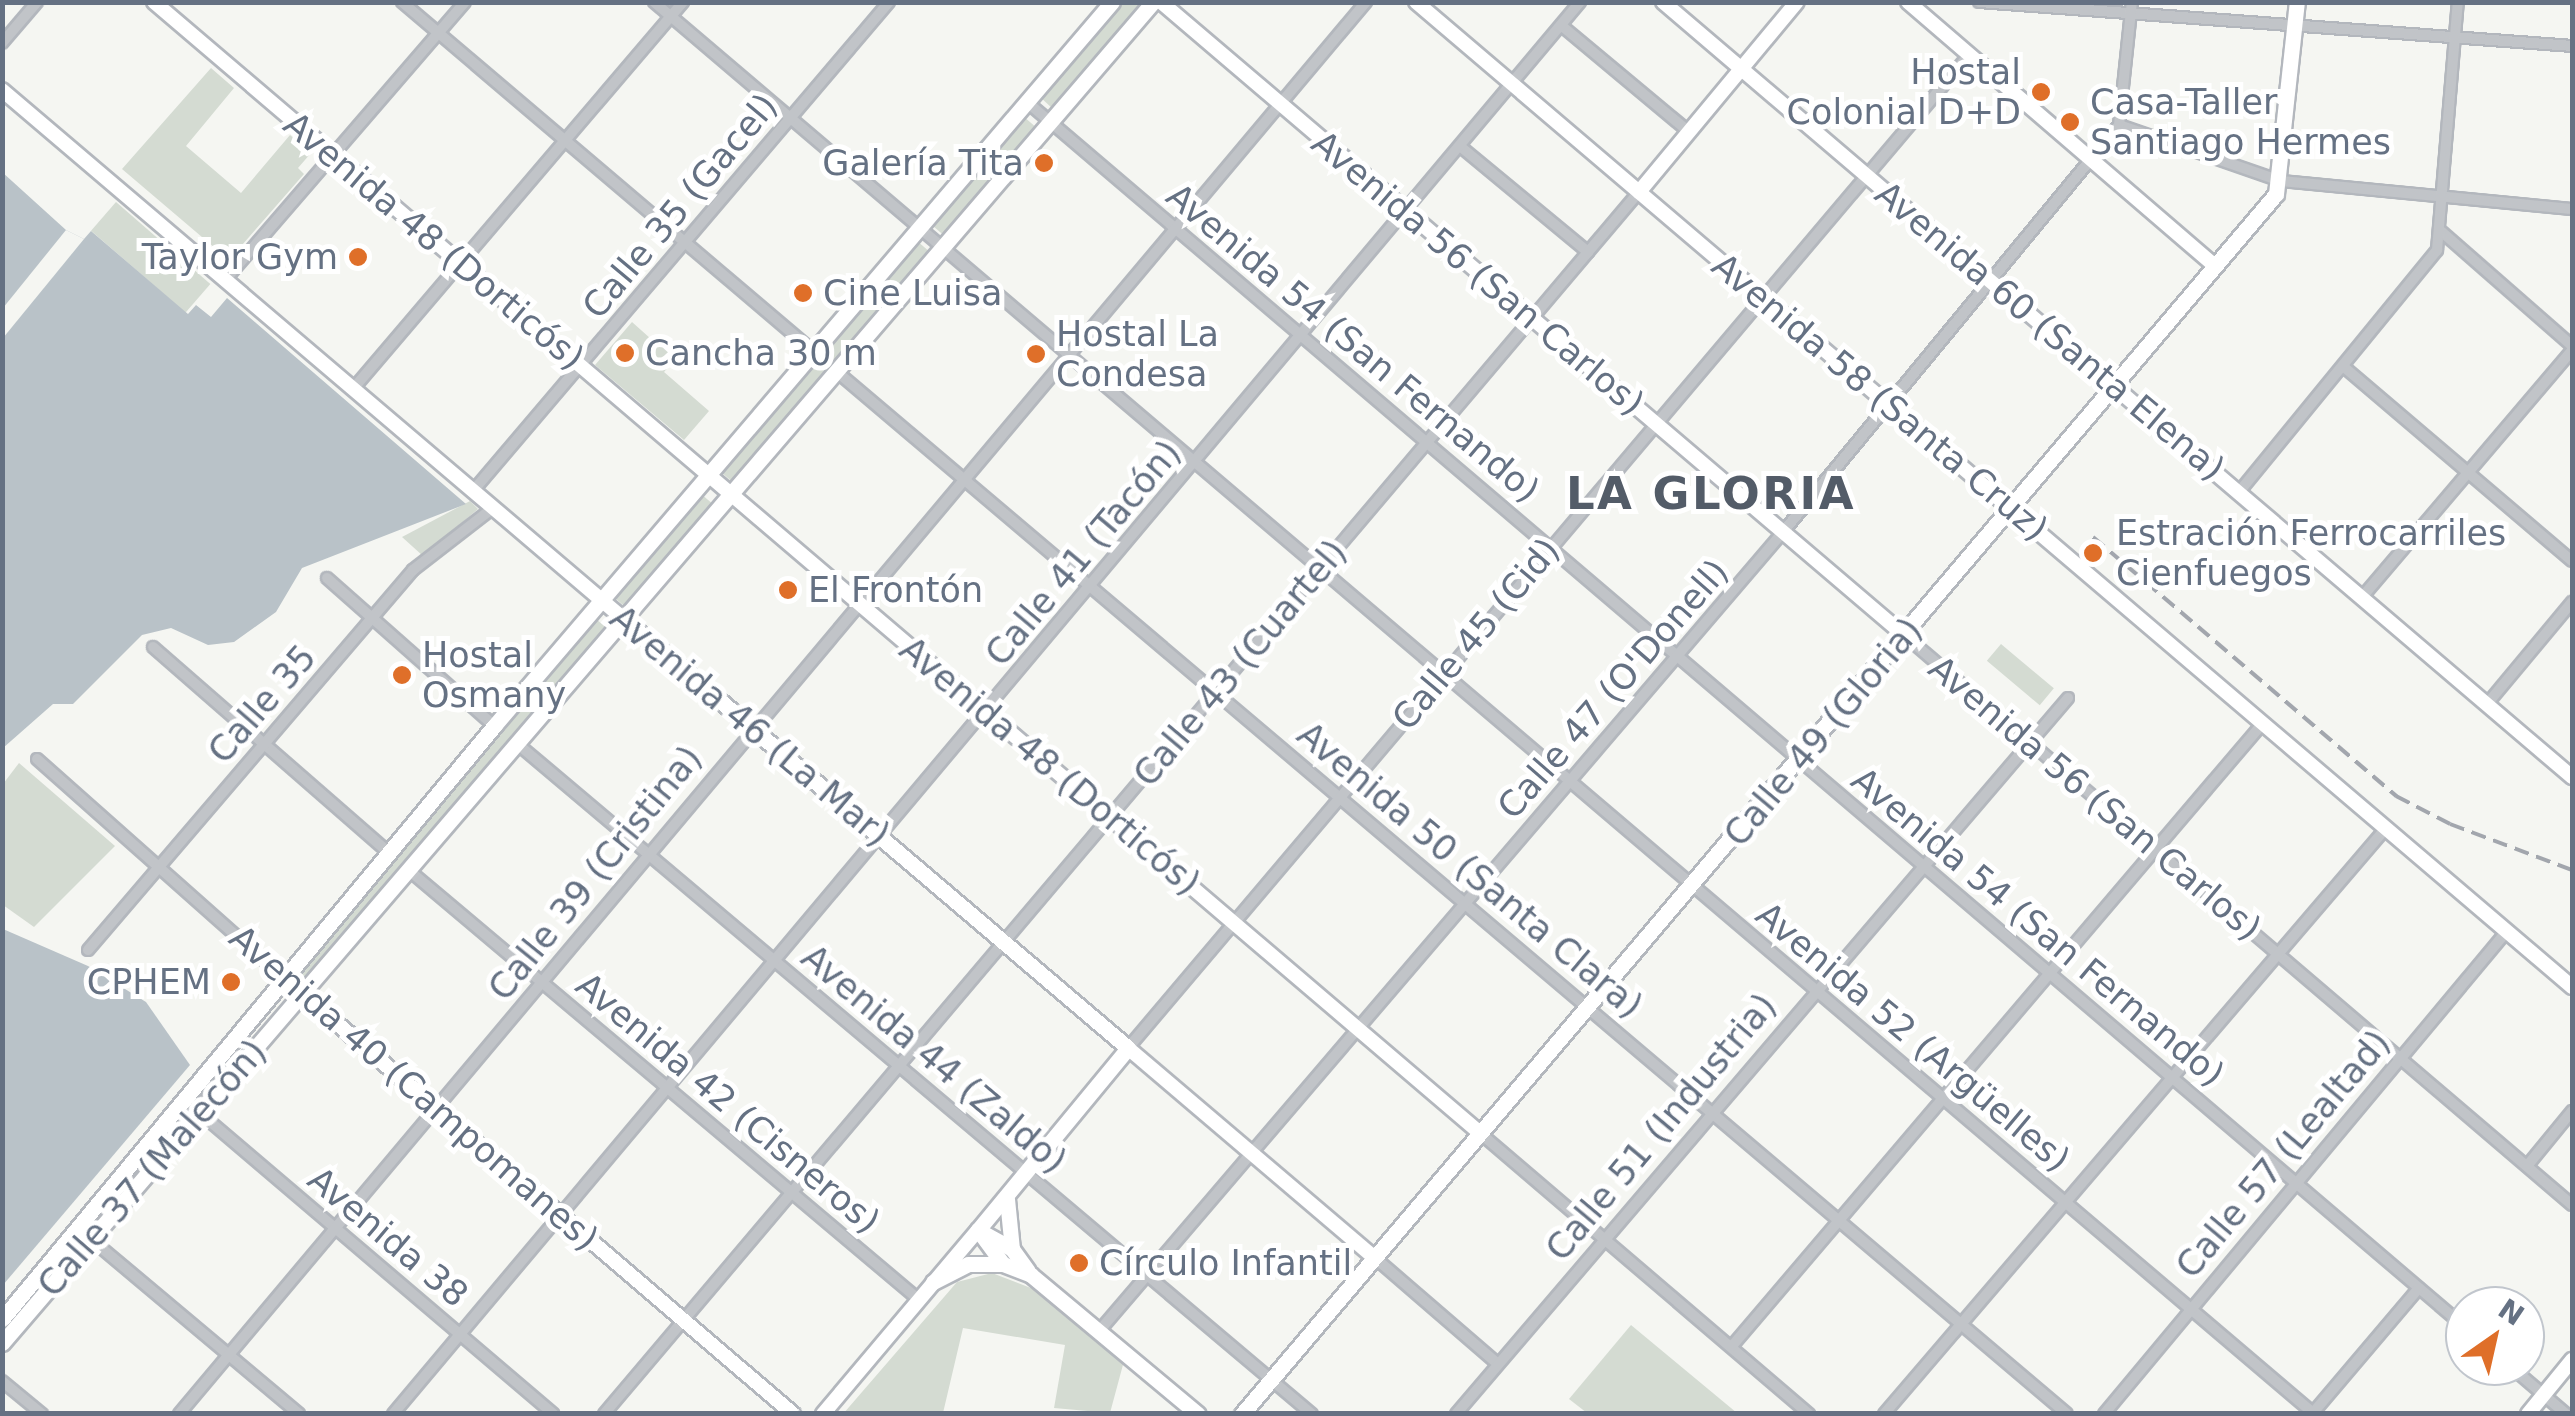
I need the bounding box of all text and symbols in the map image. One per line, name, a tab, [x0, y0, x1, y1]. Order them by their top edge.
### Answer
place label: Hostal Colonial D+D	[1787, 51, 2021, 133]
marker: Hostal Colonial D+D	[2030, 81, 2052, 103]
place label: Casa-Taller Santiago Hermes	[2090, 81, 2391, 163]
street label: Calle 35 (Gacel)	[574, 85, 786, 327]
street label: Avenida 48 (Dorticós)	[275, 103, 593, 379]
marker: Casa-Taller Santiago Hermes	[2059, 111, 2081, 133]
street label: Avenida 56 (San Carlos)	[1303, 122, 1653, 424]
place label: Galería Tita	[822, 142, 1024, 184]
marker: Galería Tita	[1033, 152, 1055, 174]
street label: Avenida 60 (Santa Elena)	[1867, 173, 2233, 489]
street label: Avenida 54 (San Fernando)	[1158, 175, 1548, 511]
place label: Taylor Gym	[142, 236, 338, 278]
street label: Avenida 58 (Santa Cruz)	[1704, 244, 2056, 550]
marker: Taylor Gym	[347, 246, 369, 268]
place label: Cine Luisa	[823, 272, 1002, 314]
marker: Cine Luisa	[792, 282, 814, 304]
place label: Hostal La Condesa	[1056, 313, 1219, 395]
place label: Cancha 30 m	[645, 332, 877, 374]
marker: Cancha 30 m	[614, 342, 636, 364]
marker: Hostal La Condesa	[1025, 343, 1047, 365]
street label: Calle 41 (Tacón)	[977, 432, 1189, 674]
district label: LA GLORIA	[1566, 467, 1856, 521]
place label: Estración Ferrocarriles Cienfuegos	[2116, 512, 2506, 594]
street label: Calle 45 (Cid)	[1384, 530, 1568, 738]
street label: Calle 43 (Cuartel)	[1125, 531, 1355, 795]
marker: Estración Ferrocarriles Cienfuegos	[2080, 540, 2106, 566]
street label: Calle 47 (O'Donell)	[1489, 551, 1737, 827]
place label: El Frontón	[808, 569, 983, 611]
marker: El Frontón	[777, 579, 799, 601]
street label: Avenida 46 (La Mar)	[602, 597, 898, 855]
street label: Calle 49 (Gloria)	[1715, 609, 1931, 855]
street label: Avenida 48 (Dorticós)	[891, 628, 1209, 904]
place label: Hostal Osmany	[422, 634, 566, 716]
street label: Calle 35	[199, 636, 325, 772]
street label: Avenida 56 (San Carlos)	[1920, 647, 2270, 949]
marker: Hostal Osmany	[391, 664, 413, 686]
street label: Avenida 50 (Santa Clara)	[1289, 713, 1651, 1027]
street label: Calle 39 (Cristina)	[480, 737, 710, 1009]
street label: Avenida 54 (San Fernando)	[1843, 759, 2233, 1095]
street label: Avenida 52 (Argüelles)	[1748, 893, 2078, 1181]
street label: Avenida 40 (Campomanes)	[221, 916, 607, 1260]
street label: Avenida 44 (Zaldo)	[793, 936, 1075, 1182]
place label: CPHEM	[87, 961, 211, 1003]
street label: Avenida 42 (Cisneros)	[568, 964, 888, 1242]
marker: CPHEM	[220, 971, 242, 993]
street label: Calle 51 (Industria)	[1537, 985, 1785, 1269]
street label: Calle 57 (Lealtad)	[2167, 1022, 2399, 1286]
street label: Calle 37 (Malecón)	[29, 1031, 275, 1305]
street label: Avenida 38	[300, 1158, 476, 1316]
place label: Círculo Infantil	[1099, 1242, 1352, 1284]
marker: Círculo Infantil	[1068, 1252, 1090, 1274]
north arrow	[2445, 1286, 2545, 1386]
text: N	[2492, 1292, 2530, 1333]

